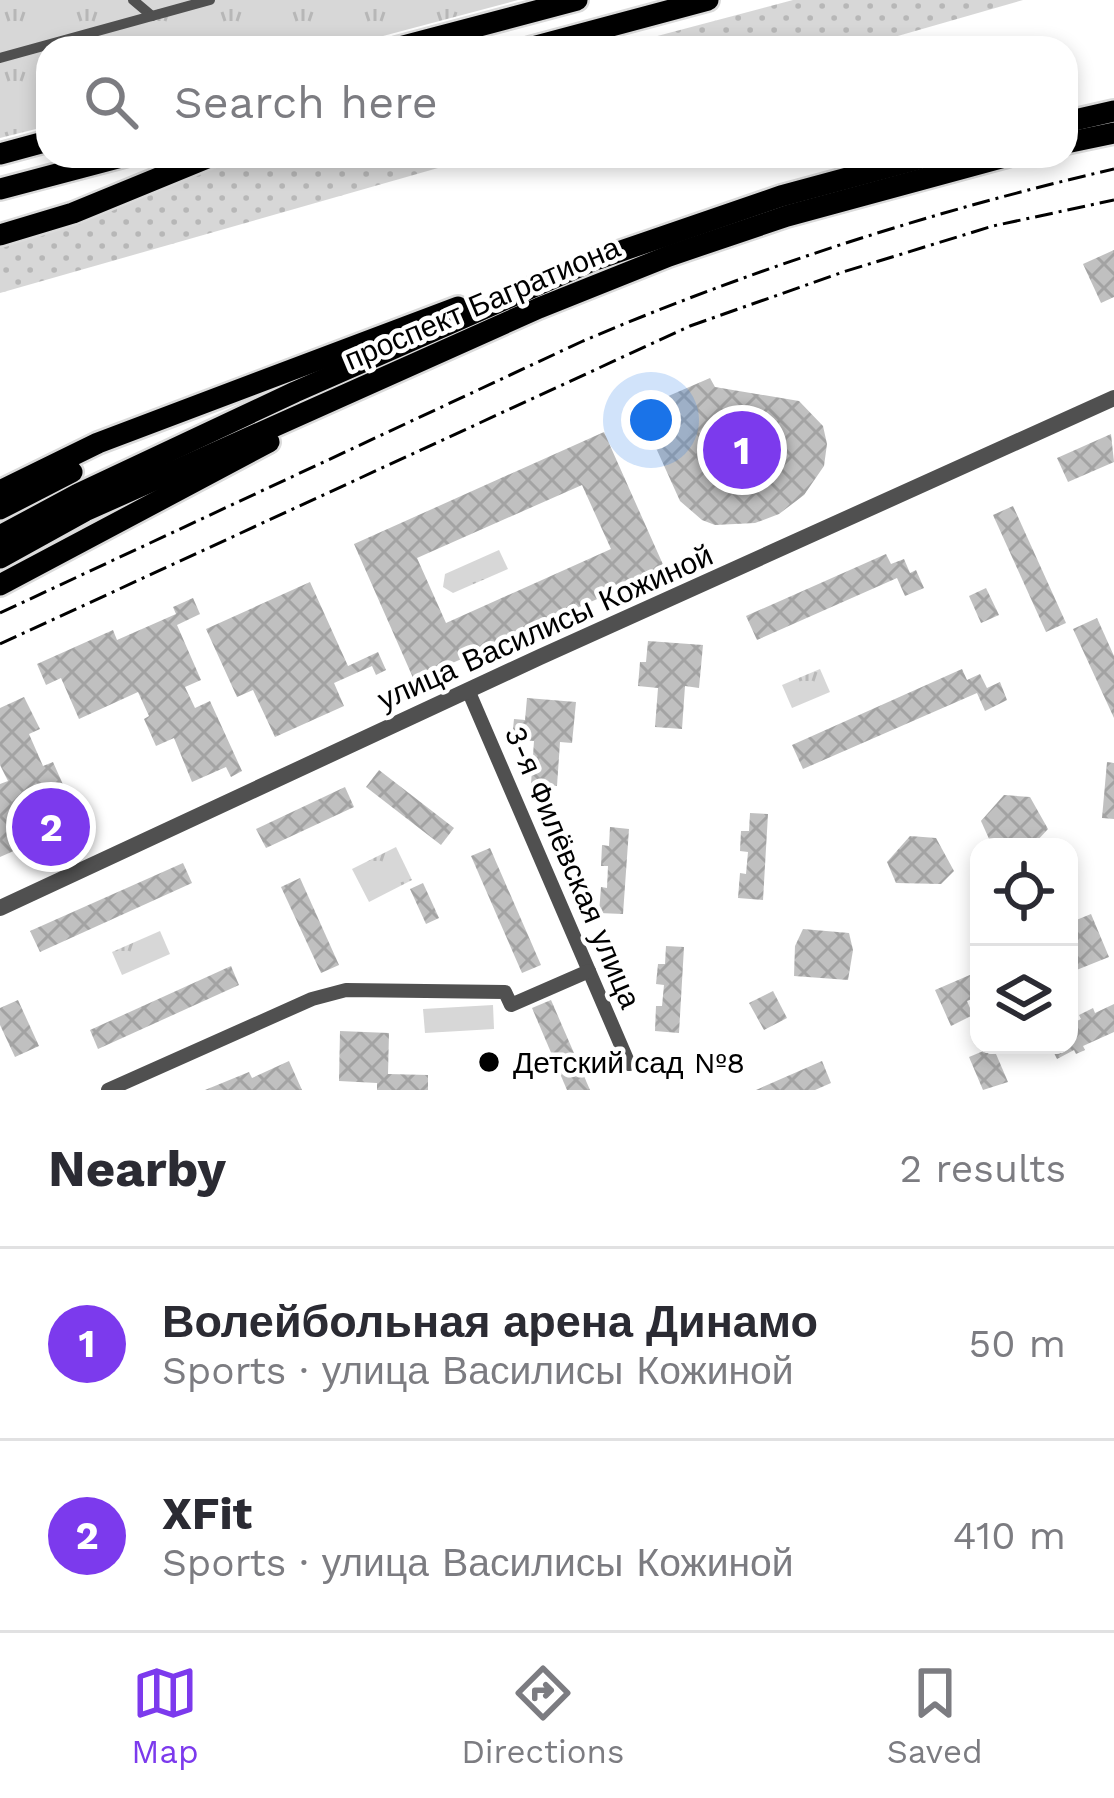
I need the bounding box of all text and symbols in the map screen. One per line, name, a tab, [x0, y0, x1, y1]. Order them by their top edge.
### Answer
search box	[36, 36, 1078, 168]
icon: search	[78, 69, 144, 135]
text: Search here	[174, 76, 438, 129]
street label: проспект Багратиона	[339, 229, 625, 377]
your location	[621, 390, 681, 450]
pin: 1	[703, 405, 781, 495]
street label: улица Василисы Кожиной	[372, 537, 718, 717]
street label: 3-я Филёвская улица	[498, 721, 648, 1014]
pin: 2	[12, 782, 90, 872]
map controls	[970, 838, 1078, 1054]
button: locate	[970, 838, 1078, 946]
button: layers	[970, 946, 1078, 1054]
place label: Детский сад №8	[513, 1045, 745, 1080]
marker: Детский сад №8	[476, 1049, 502, 1075]
text: Nearby	[48, 1139, 226, 1198]
text: 2 results	[900, 1146, 1066, 1191]
text: Волейбольная арена Динамо	[162, 1295, 818, 1348]
text: 1	[79, 1321, 95, 1366]
text: 50 m	[969, 1321, 1066, 1366]
text: Sports · улица Василисы Кожиной	[162, 1348, 793, 1393]
text: XFit	[162, 1487, 252, 1540]
text: 2	[75, 1513, 99, 1558]
text: 410 m	[953, 1513, 1066, 1558]
text: Sports · улица Василисы Кожиной	[162, 1540, 793, 1585]
tab: Map	[131, 1660, 199, 1771]
tab: Directions	[461, 1660, 624, 1771]
tab: Saved	[887, 1660, 983, 1771]

